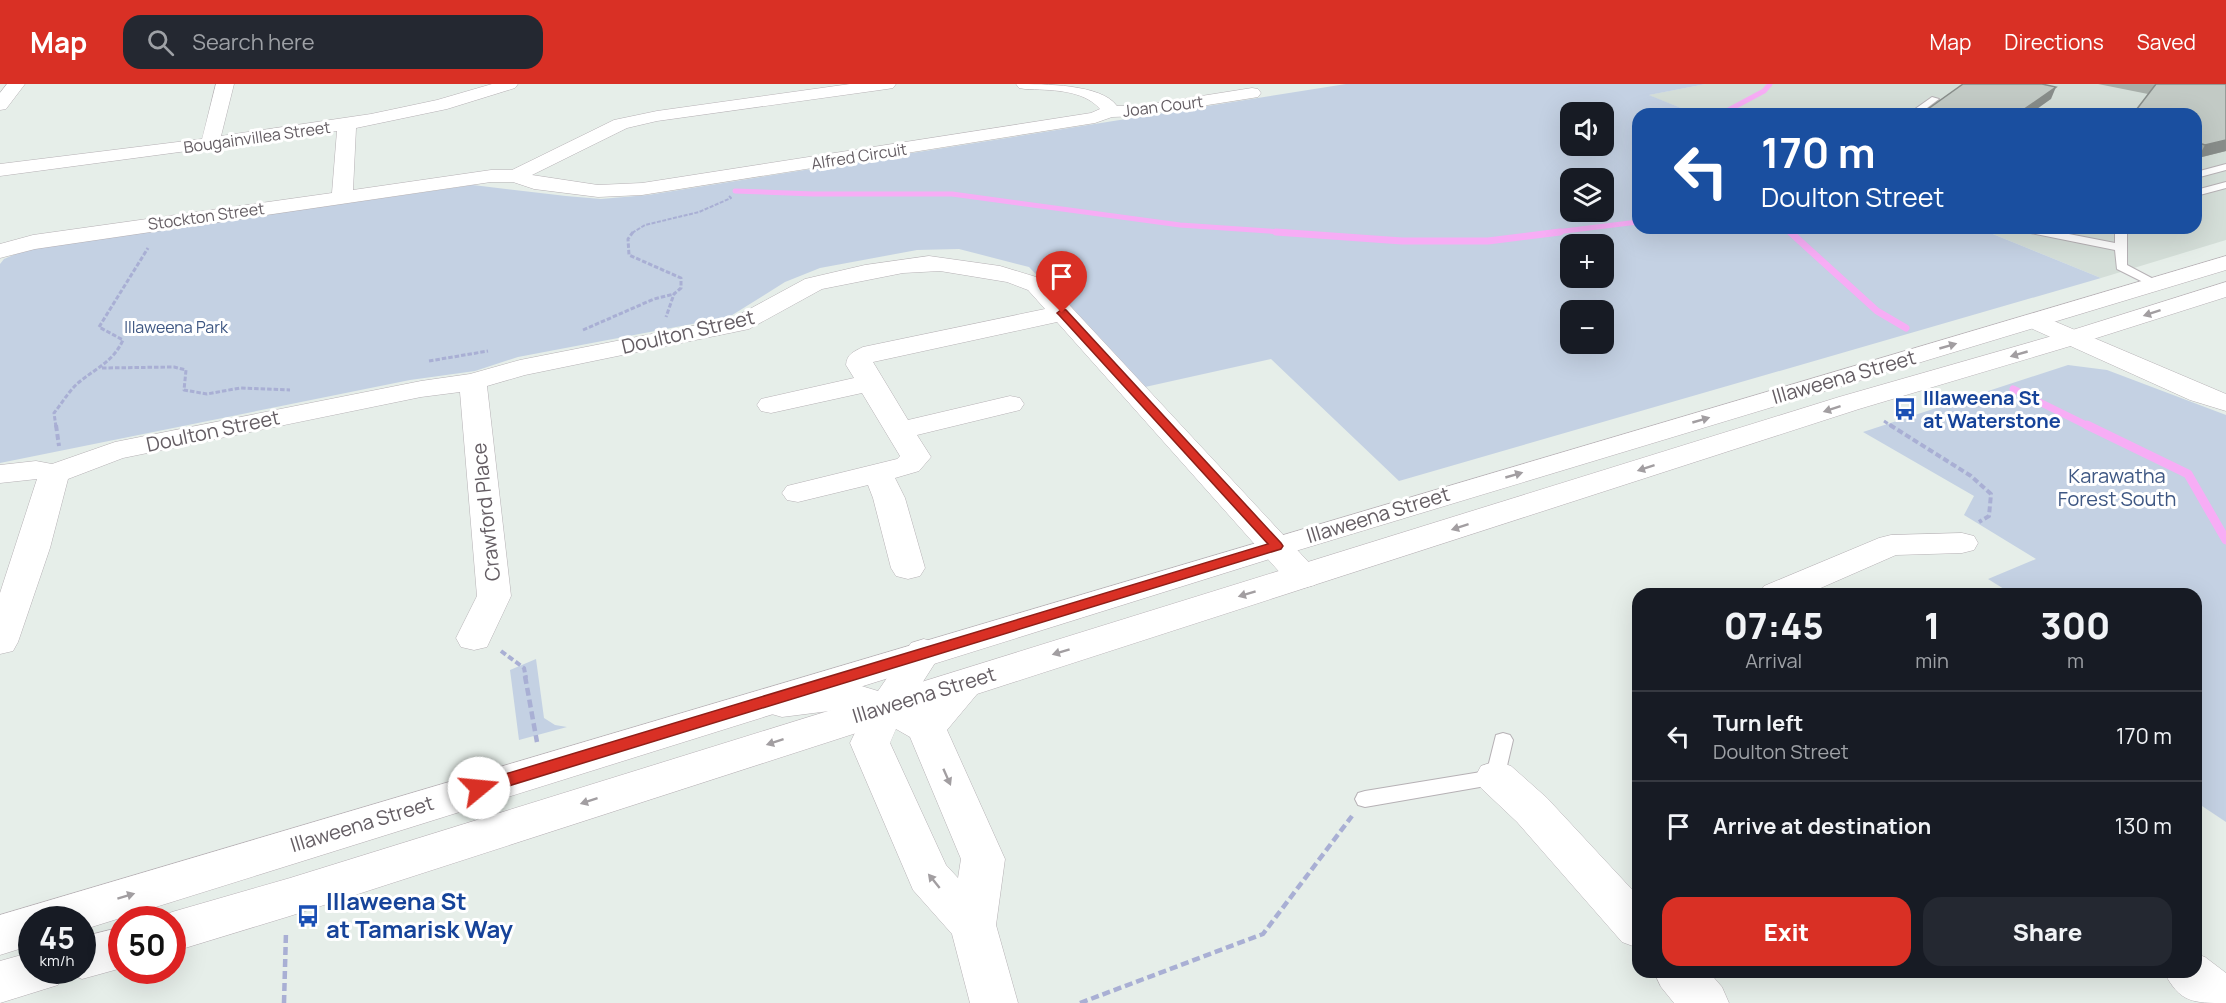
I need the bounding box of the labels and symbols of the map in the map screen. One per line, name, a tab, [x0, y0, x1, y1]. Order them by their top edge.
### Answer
street label: Joan Court	[1121, 90, 1205, 122]
street label: Bougainvillea Street	[182, 116, 332, 158]
street label: Alfred Circuit	[810, 138, 908, 174]
street label: Stockton Street	[146, 197, 266, 235]
pin	[1036, 251, 1087, 313]
street label: Doulton Street	[619, 303, 757, 360]
one-way arrow	[2143, 309, 2161, 318]
park label: Illaweena Park	[124, 316, 229, 338]
one-way arrow	[1939, 341, 1957, 350]
street label: Illaweena Street	[1769, 343, 1919, 410]
one-way arrow	[2010, 350, 2028, 359]
place label: Illaweena St at Waterstone	[1923, 384, 2061, 434]
bus stop icon: Illaweena St at Waterstone	[1892, 396, 1918, 422]
street label: Doulton Street	[144, 403, 282, 458]
one-way arrow	[1823, 405, 1841, 414]
one-way arrow	[1692, 415, 1710, 424]
street label: Crawford Place	[465, 442, 506, 583]
park label: Karawatha Forest South	[2058, 462, 2176, 512]
one-way arrow	[1637, 464, 1655, 473]
one-way arrow	[1505, 470, 1523, 479]
street label: Illaweena Street	[1303, 480, 1453, 549]
one-way arrow	[1451, 523, 1469, 532]
one-way arrow	[1238, 590, 1256, 599]
one-way arrow	[1052, 648, 1070, 657]
street label: Illaweena Street	[849, 660, 999, 729]
one-way arrow	[766, 738, 784, 747]
position arrow	[447, 756, 511, 820]
one-way arrow	[942, 768, 952, 786]
street label: Illaweena Street	[287, 789, 437, 858]
one-way arrow	[580, 797, 598, 807]
one-way arrow	[927, 873, 940, 889]
place label: Illaweena St at Tamarisk Way	[326, 884, 514, 945]
one-way arrow	[117, 891, 135, 900]
bus stop icon: Illaweena St at Tamarisk Way	[295, 903, 321, 929]
speed limit sign: 50	[108, 906, 186, 984]

